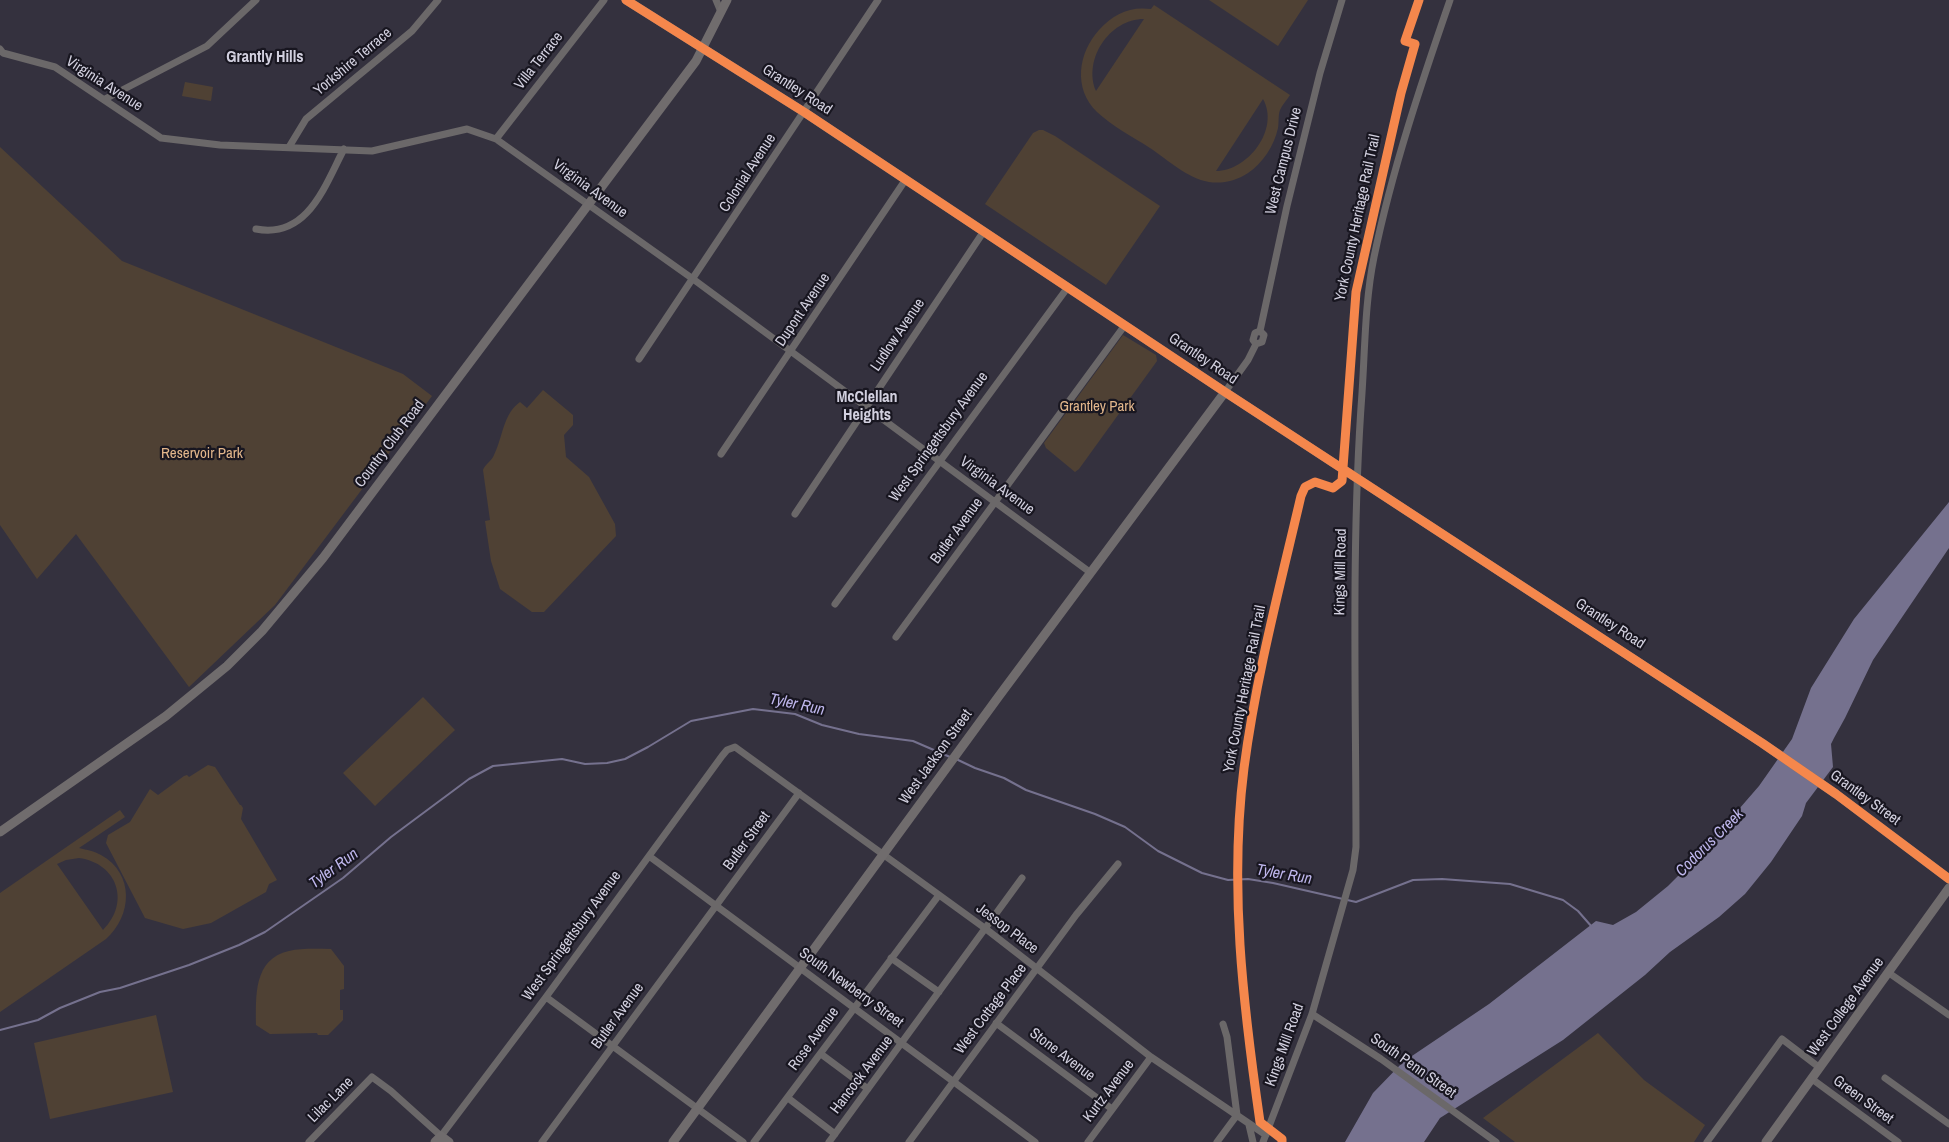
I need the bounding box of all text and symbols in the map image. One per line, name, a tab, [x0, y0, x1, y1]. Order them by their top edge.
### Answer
street label: Yorkshire Terrace	[310, 24, 396, 100]
street label: Villa Terrace	[511, 29, 567, 93]
district label: Grantly Hills	[226, 48, 304, 68]
street label: Virginia Avenue	[62, 53, 146, 115]
street label: Grantley Road	[759, 61, 835, 119]
street label: West Campus Drive	[1262, 106, 1306, 216]
street label: Colonial Avenue	[716, 130, 780, 216]
street label: York County Heritage Rail Trail	[1332, 133, 1384, 303]
street label: Virginia Avenue	[549, 156, 631, 222]
street label: Dupont Avenue	[772, 270, 834, 350]
street label: Ludlow Avenue	[867, 295, 929, 375]
street label: Grantley Road	[1165, 329, 1241, 389]
street label: West Springettsbury Avenue	[886, 369, 992, 505]
district label: McClellan Heights	[836, 388, 898, 426]
street label: Country Club Road	[351, 397, 429, 491]
park label: Grantley Park	[1059, 398, 1135, 416]
park label: Reservoir Park	[161, 445, 243, 463]
street label: Virginia Avenue	[956, 453, 1038, 519]
street label: Butler Avenue	[927, 495, 987, 567]
street label: Kings Mill Road	[1331, 528, 1351, 616]
street label: Grantley Road	[1572, 595, 1648, 653]
street label: York County Heritage Rail Trail	[1220, 604, 1270, 774]
water label: Tyler Run	[768, 690, 826, 720]
street label: West Jackson Street	[896, 706, 976, 808]
street label: Grantley Street	[1826, 766, 1904, 830]
water label: Codorus Creek	[1672, 805, 1748, 881]
street label: Butler Street	[720, 808, 774, 874]
water label: Tyler Run	[306, 845, 362, 893]
water label: Tyler Run	[1255, 861, 1313, 889]
street label: West Springettsbury Avenue	[519, 868, 625, 1004]
street label: Jessop Place	[972, 900, 1042, 958]
street label: South Newberry Street	[795, 944, 907, 1032]
street label: West College Avenue	[1804, 954, 1888, 1060]
street label: West Cottage Place	[951, 960, 1031, 1058]
street label: Butler Avenue	[588, 980, 648, 1052]
street label: Kings Mill Road	[1262, 1001, 1308, 1089]
street label: Rose Avenue	[785, 1004, 843, 1074]
street label: Stone Avenue	[1026, 1025, 1098, 1085]
street label: South Penn Street	[1367, 1030, 1459, 1102]
street label: Hancock Avenue	[827, 1033, 897, 1117]
street label: Kurtz Avenue	[1080, 1056, 1138, 1126]
street label: Green Street	[1829, 1072, 1897, 1128]
street label: Lilac Lane	[305, 1074, 357, 1126]

